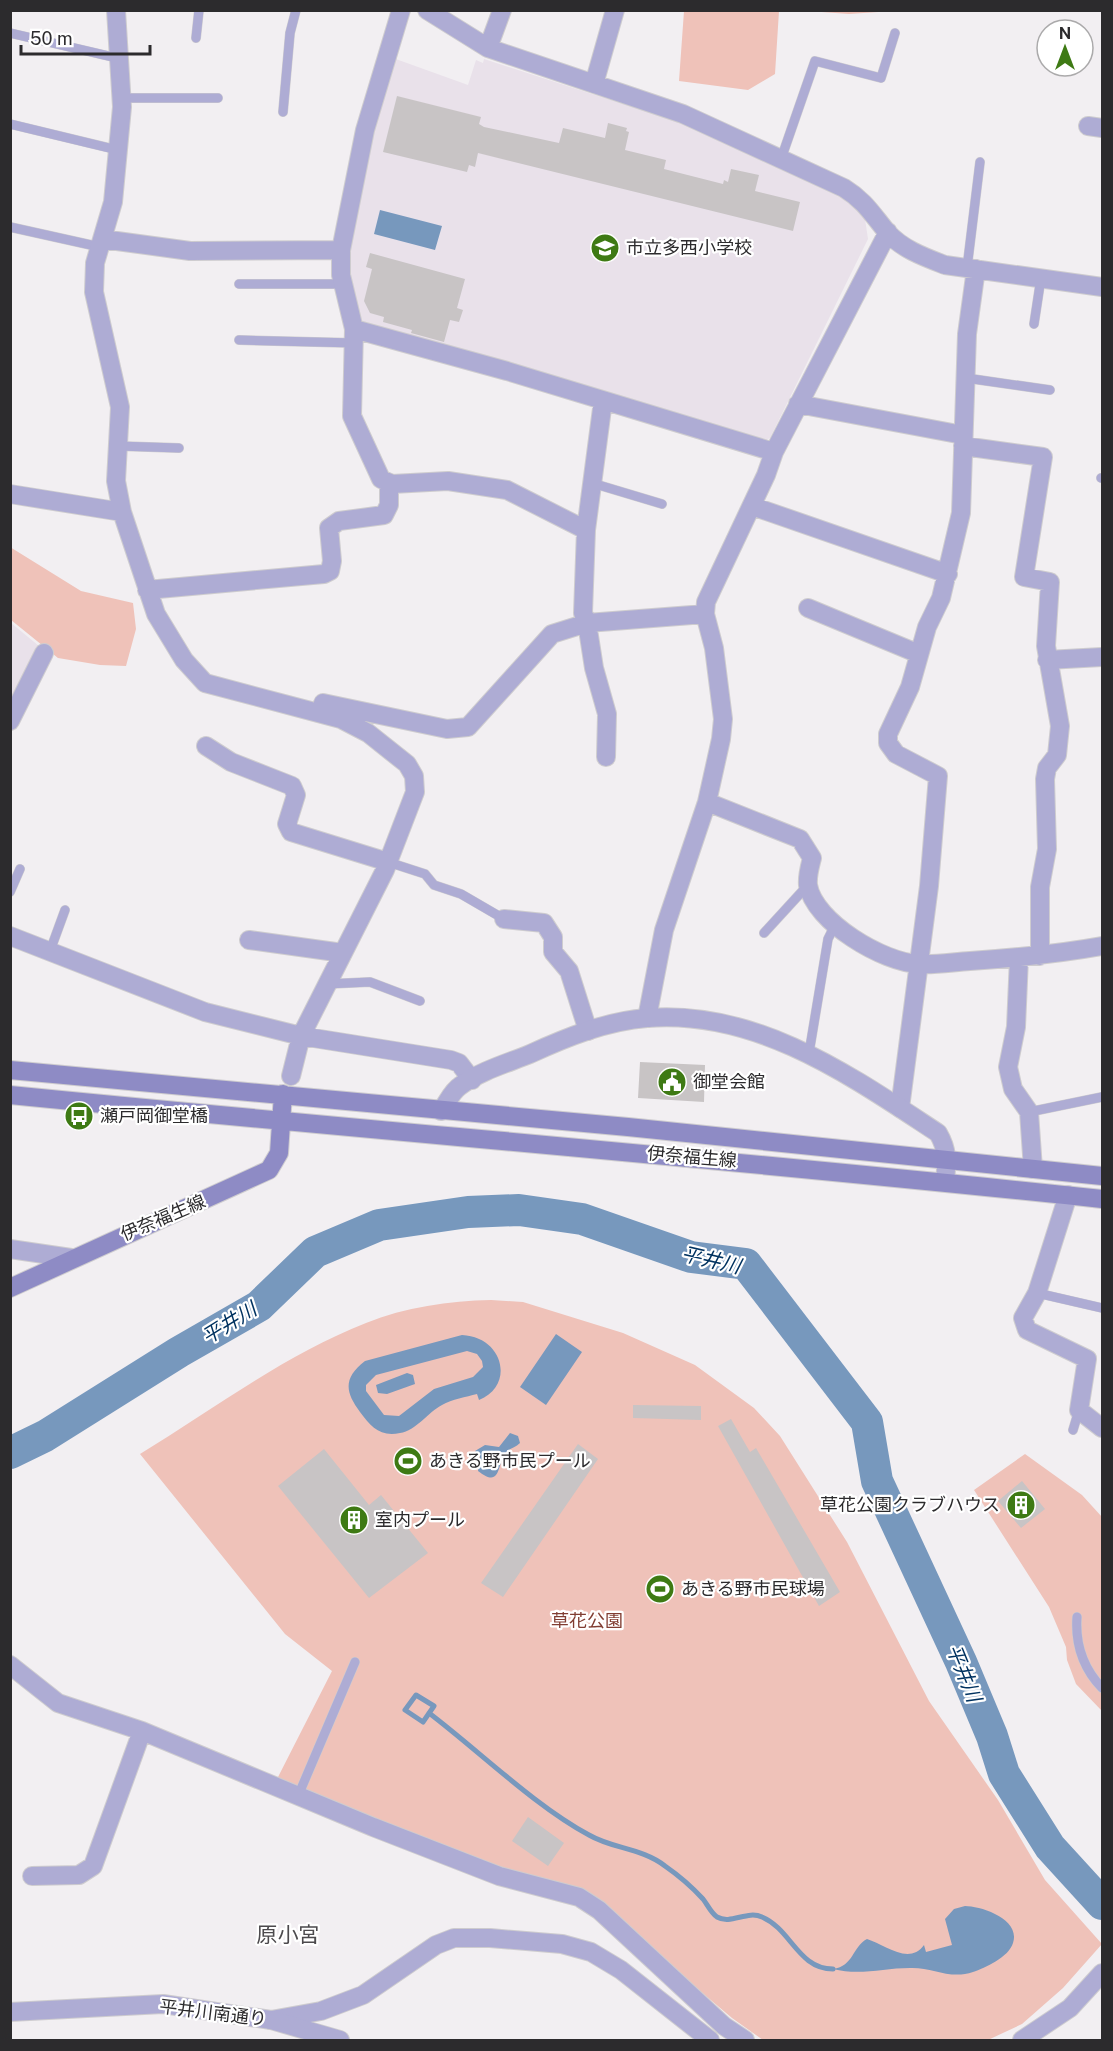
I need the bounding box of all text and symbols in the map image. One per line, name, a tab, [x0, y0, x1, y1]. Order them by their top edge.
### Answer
scale bar	[21, 18, 150, 56]
north arrow	[1035, 18, 1095, 78]
text: N	[1059, 24, 1071, 43]
text: 50 m	[30, 28, 73, 49]
school or university icon: 市立多西小学校	[589, 232, 621, 264]
place label: 市立多西小学校	[626, 237, 752, 258]
public building icon: 御堂会館	[656, 1066, 688, 1098]
place label: 御堂会館	[693, 1071, 765, 1092]
bus stop icon: 瀬戸岡御堂橋	[63, 1100, 95, 1132]
place label: 瀬戸岡御堂橋	[100, 1105, 208, 1126]
street label: 伊奈福生線	[646, 1142, 738, 1171]
street label: 伊奈福生線	[117, 1190, 208, 1245]
water label: 平井川	[679, 1242, 745, 1279]
water label: 平井川	[197, 1296, 262, 1349]
sports icon: あきる野市民プール	[392, 1445, 424, 1477]
place label: あきる野市民プール	[429, 1450, 591, 1471]
building icon: 草花公園クラブハウス	[1005, 1489, 1037, 1521]
place label: 草花公園クラブハウス	[820, 1494, 1000, 1515]
building icon: 室内プール	[338, 1504, 370, 1536]
place label: 室内プール	[375, 1509, 465, 1530]
sports icon: あきる野市民球場	[644, 1573, 676, 1605]
place label: あきる野市民球場	[681, 1578, 825, 1599]
park label: 草花公園	[551, 1610, 623, 1631]
water label: 平井川	[942, 1641, 987, 1707]
district label: 原小宮	[257, 1922, 320, 1947]
street label: 平井川南通り	[158, 1996, 268, 2030]

